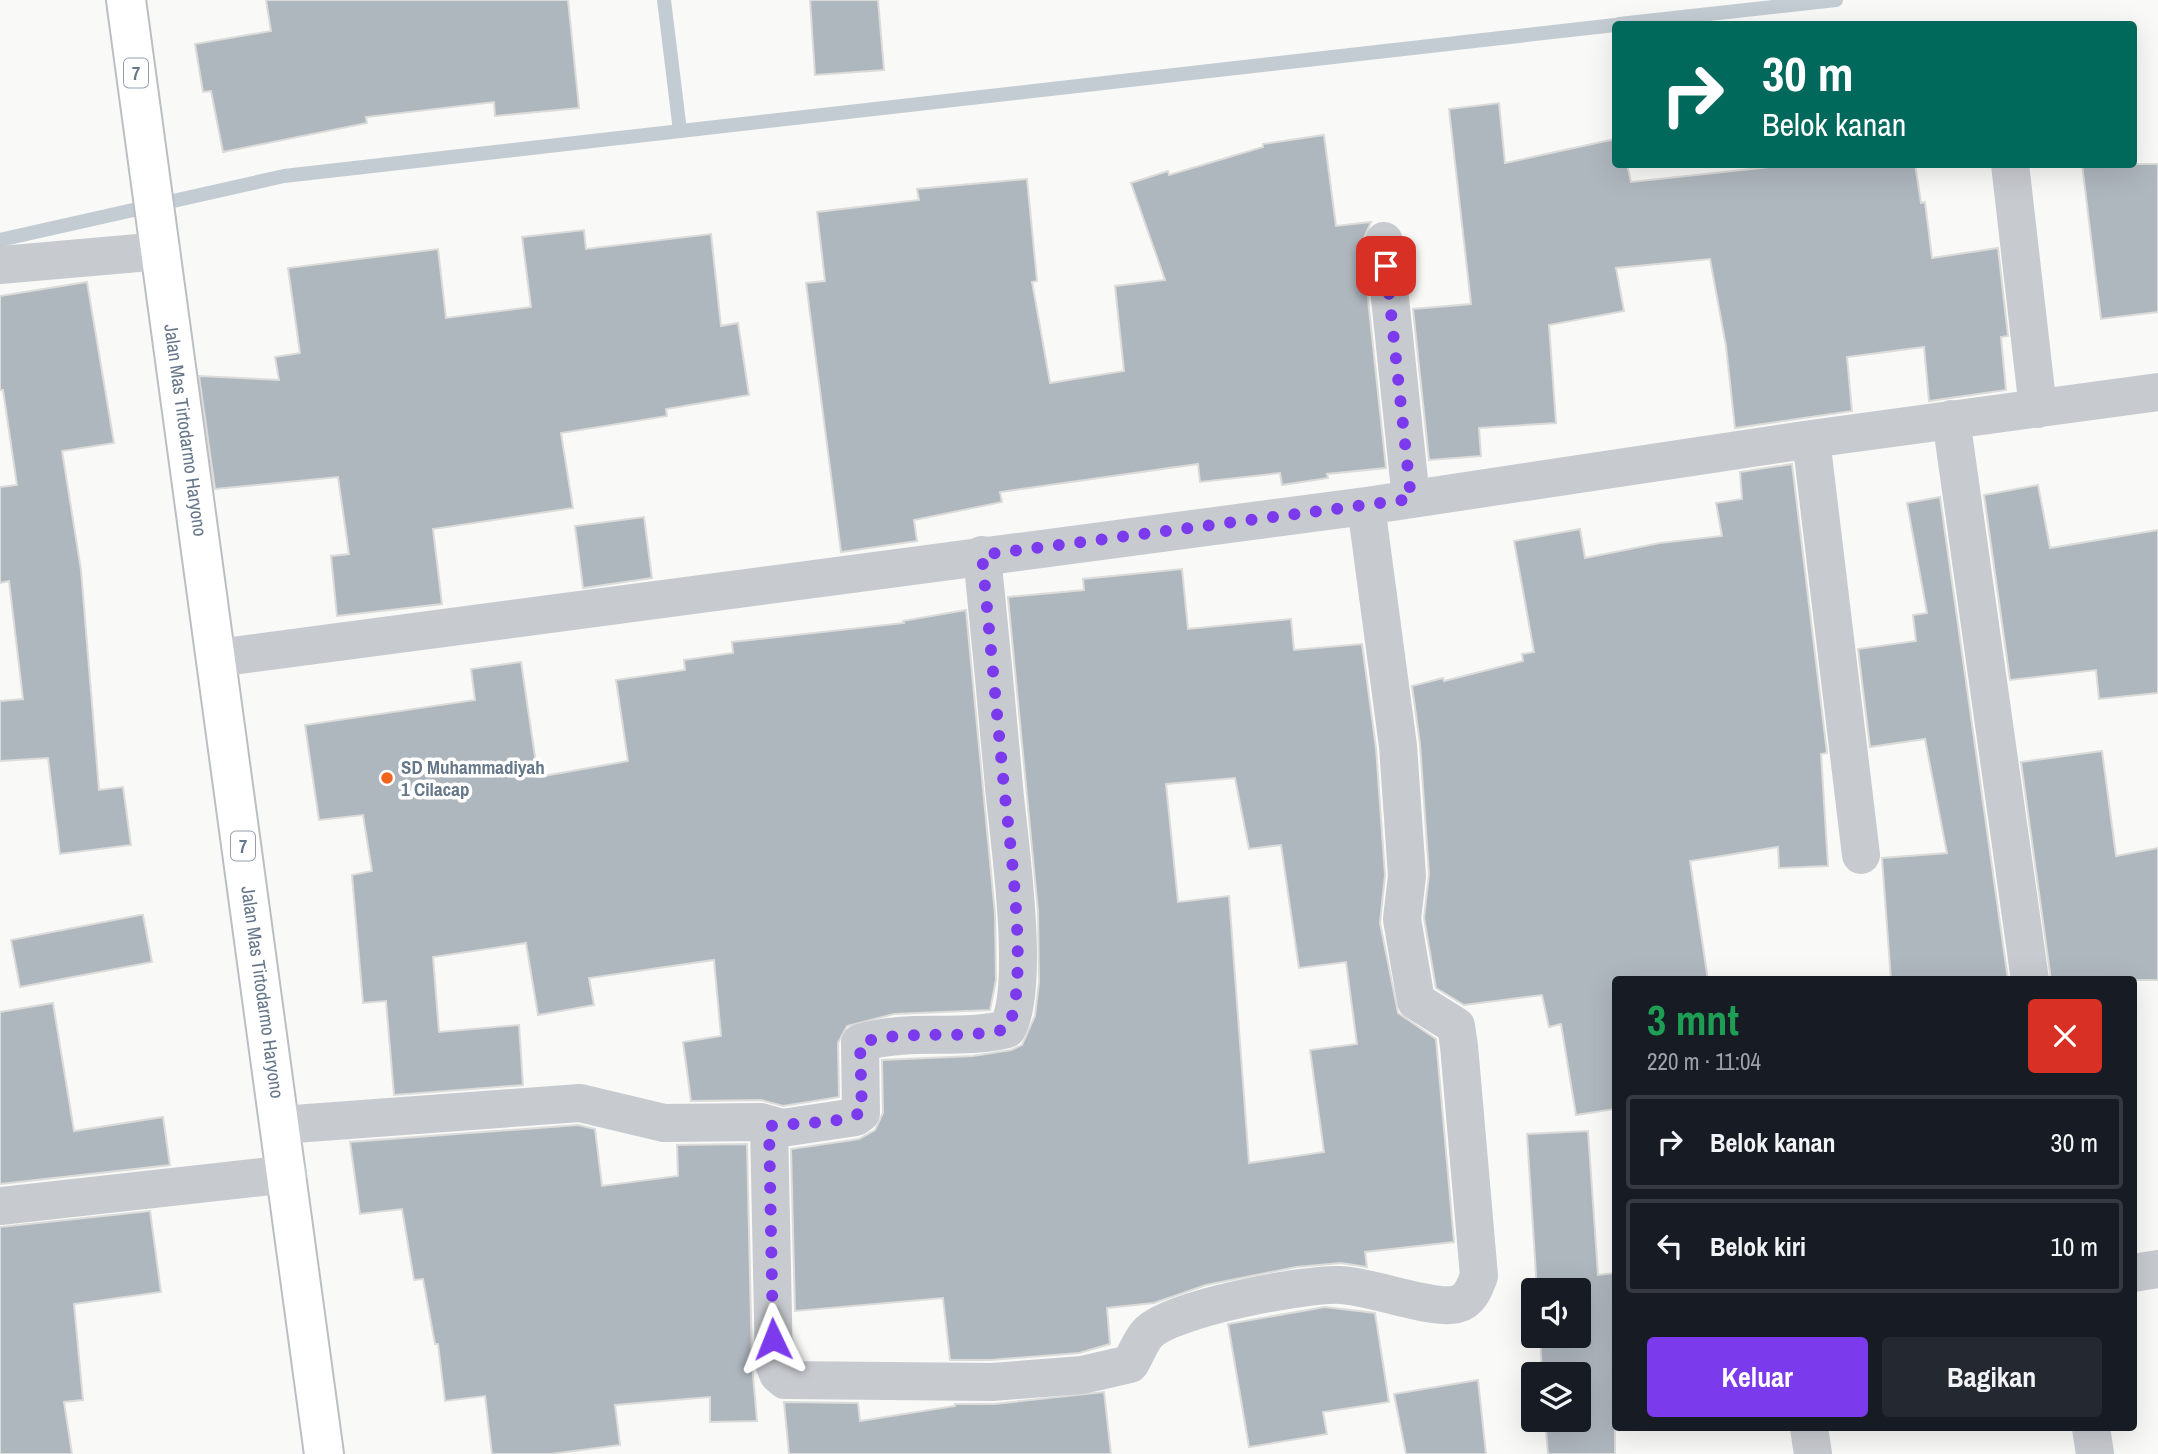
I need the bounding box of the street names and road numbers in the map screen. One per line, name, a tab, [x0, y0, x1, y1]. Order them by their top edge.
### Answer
road number: 7	[124, 58, 148, 88]
street label: Jalan Mas Tirtodarmo Haryono	[158, 322, 214, 538]
road number: 7	[231, 832, 255, 860]
street label: Jalan Mas Tirtodarmo Haryono	[235, 884, 291, 1100]

